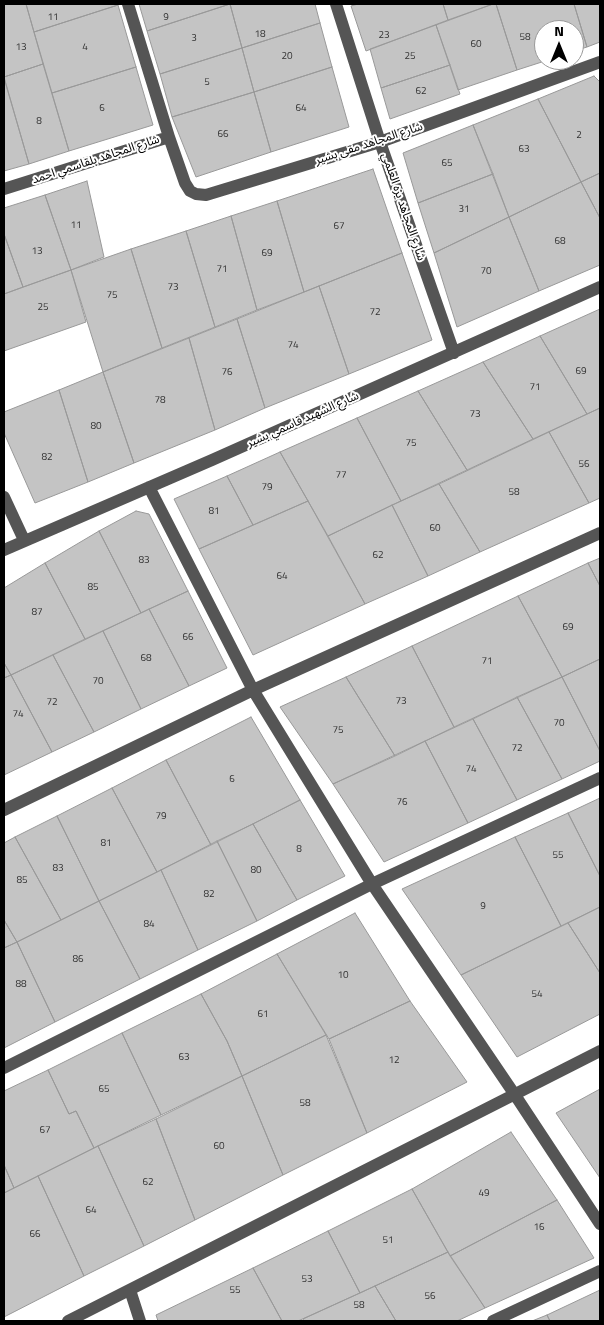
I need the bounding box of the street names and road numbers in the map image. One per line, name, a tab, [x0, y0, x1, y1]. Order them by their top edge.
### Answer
street label: شارع المجاهد مقى بشير	[313, 120, 425, 168]
street label: شارع المجاهد بلقاسمي احمد	[30, 133, 162, 187]
street label: شارع المجاهد يزه العلمي	[378, 151, 428, 263]
street label: شارع الشهيد قاسمي بشير	[245, 389, 361, 451]

